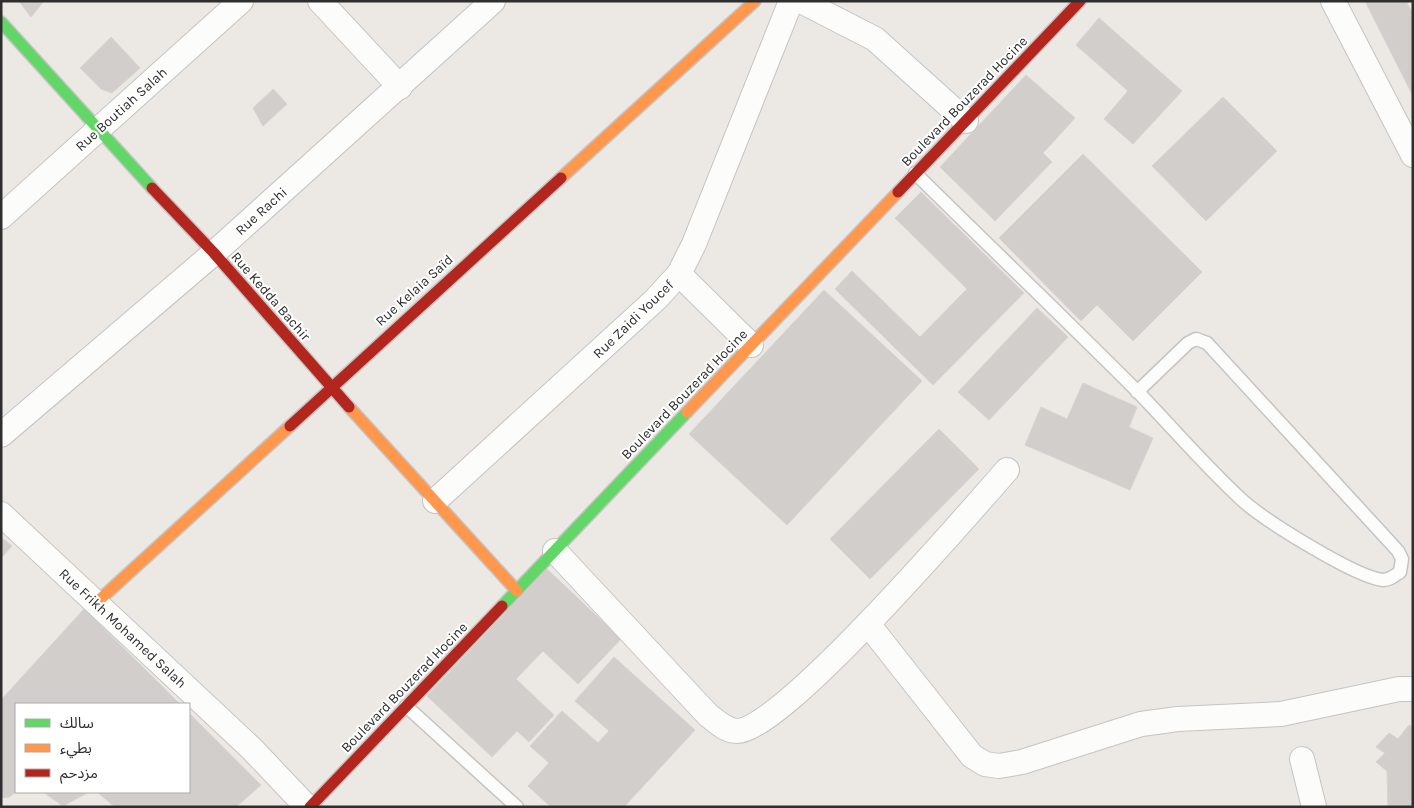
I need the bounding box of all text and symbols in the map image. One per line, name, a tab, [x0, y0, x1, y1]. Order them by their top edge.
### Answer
street label: Boulevard Bouzerad Hocine	[898, 33, 1031, 170]
street label: Rue Boutiah Salah	[72, 64, 171, 155]
street label: Rue Rachi	[232, 184, 291, 239]
street label: Rue Kedda Bachir	[227, 248, 314, 345]
street label: Rue Kelaia Saïd	[372, 251, 457, 330]
street label: Rue Zaidi Youcef	[589, 276, 677, 362]
street label: Boulevard Bouzerad Hocine	[618, 326, 751, 463]
street label: Rue Frikh Mohamed Salah	[56, 565, 190, 692]
street label: Boulevard Bouzerad Hocine	[338, 619, 471, 756]
legend	[15, 703, 190, 793]
text: سالك	[60, 714, 94, 732]
text: بطيء	[60, 739, 92, 759]
text: مزدحم	[60, 764, 98, 784]

